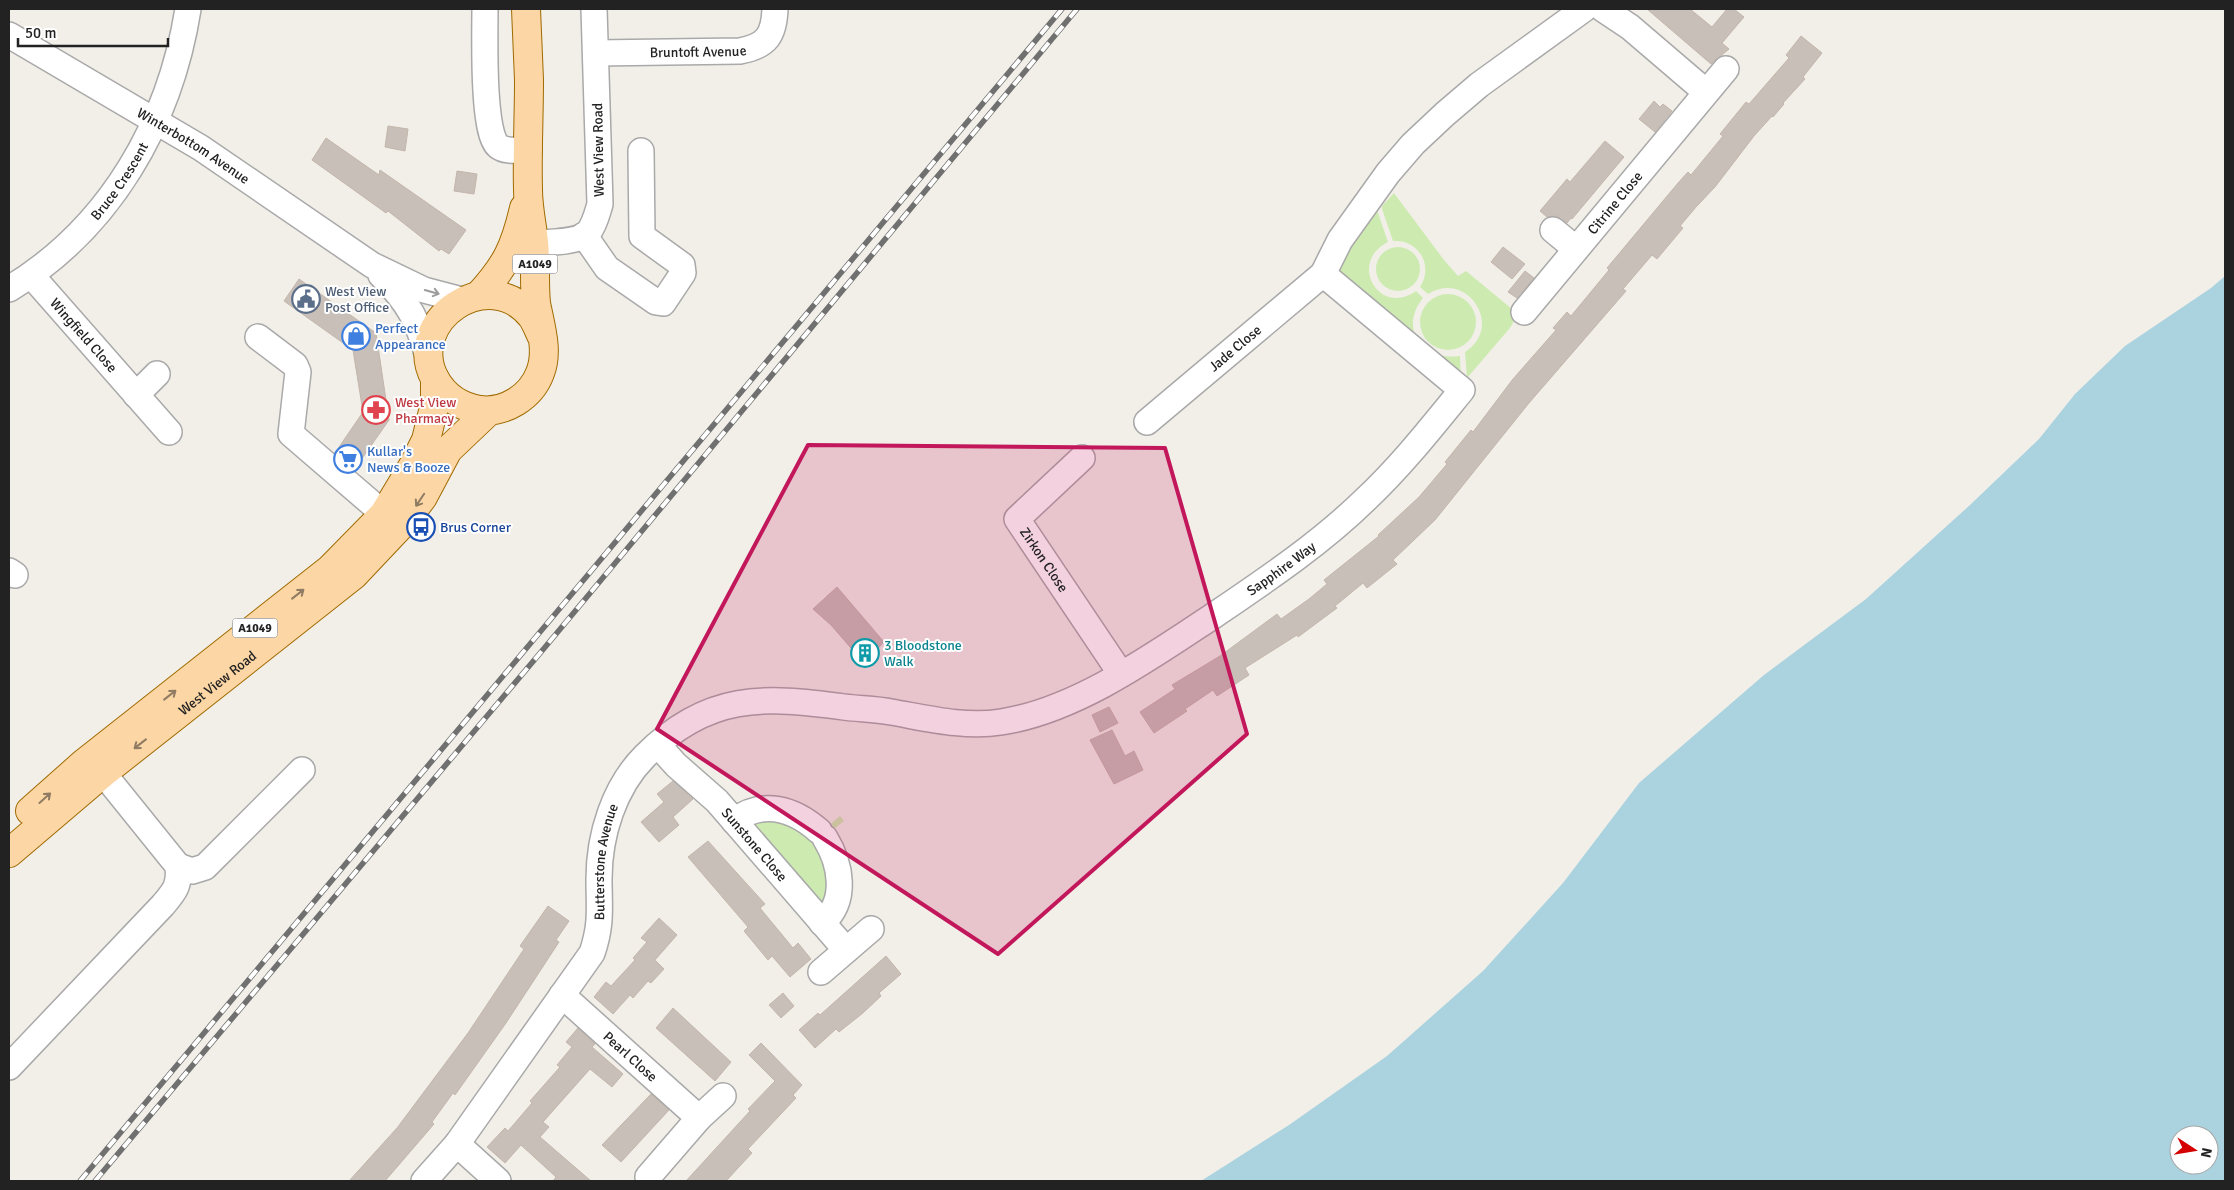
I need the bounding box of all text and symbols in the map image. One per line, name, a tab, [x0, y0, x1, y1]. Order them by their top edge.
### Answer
scale bar	[18, 15, 168, 47]
text: 50 m	[25, 24, 56, 42]
street label: Bruntoft Avenue	[649, 42, 748, 61]
street label: West View Road	[589, 103, 608, 197]
street label: Winterbottom Avenue	[134, 104, 253, 188]
street label: Bruce Crescent	[87, 140, 152, 224]
street label: Citrine Close	[1584, 168, 1646, 238]
road number: A1049	[512, 254, 558, 274]
place label: West View Post Office	[325, 283, 389, 316]
public building icon: West View Post Office	[291, 284, 321, 314]
one-way arrow	[424, 288, 440, 297]
street label: Wingfield Close	[46, 295, 121, 376]
place label: Perfect Appearance	[375, 320, 446, 353]
shop icon: Perfect Appearance	[341, 321, 371, 351]
street label: Jade Close	[1206, 321, 1265, 375]
place label: West View Pharmacy	[395, 394, 456, 427]
pharmacy icon: West View Pharmacy	[361, 395, 391, 425]
place label: Kullar's News & Booze	[367, 443, 450, 476]
supermarket icon: Kullar's News & Booze	[333, 444, 363, 474]
one-way arrow	[415, 493, 425, 507]
bus stop icon: Brus Corner	[406, 512, 436, 542]
place label: Brus Corner	[440, 519, 512, 536]
street label: Zirkon Close	[1016, 524, 1072, 596]
street label: Sapphire Way	[1244, 538, 1320, 599]
one-way arrow	[291, 588, 304, 599]
road number: A1049	[232, 618, 278, 638]
place label: 3 Bloodstone Walk	[884, 637, 962, 670]
building icon: 3 Bloodstone Walk	[850, 638, 880, 668]
street label: West View Road	[175, 647, 260, 719]
one-way arrow	[164, 689, 177, 700]
one-way arrow	[133, 739, 147, 749]
one-way arrow	[38, 792, 51, 804]
street label: Butterstone Avenue	[591, 801, 622, 921]
street label: Sunstone Close	[718, 805, 791, 885]
street label: Pearl Close	[600, 1028, 661, 1086]
north arrow	[2169, 1125, 2219, 1175]
text: N	[2197, 1146, 2216, 1159]

